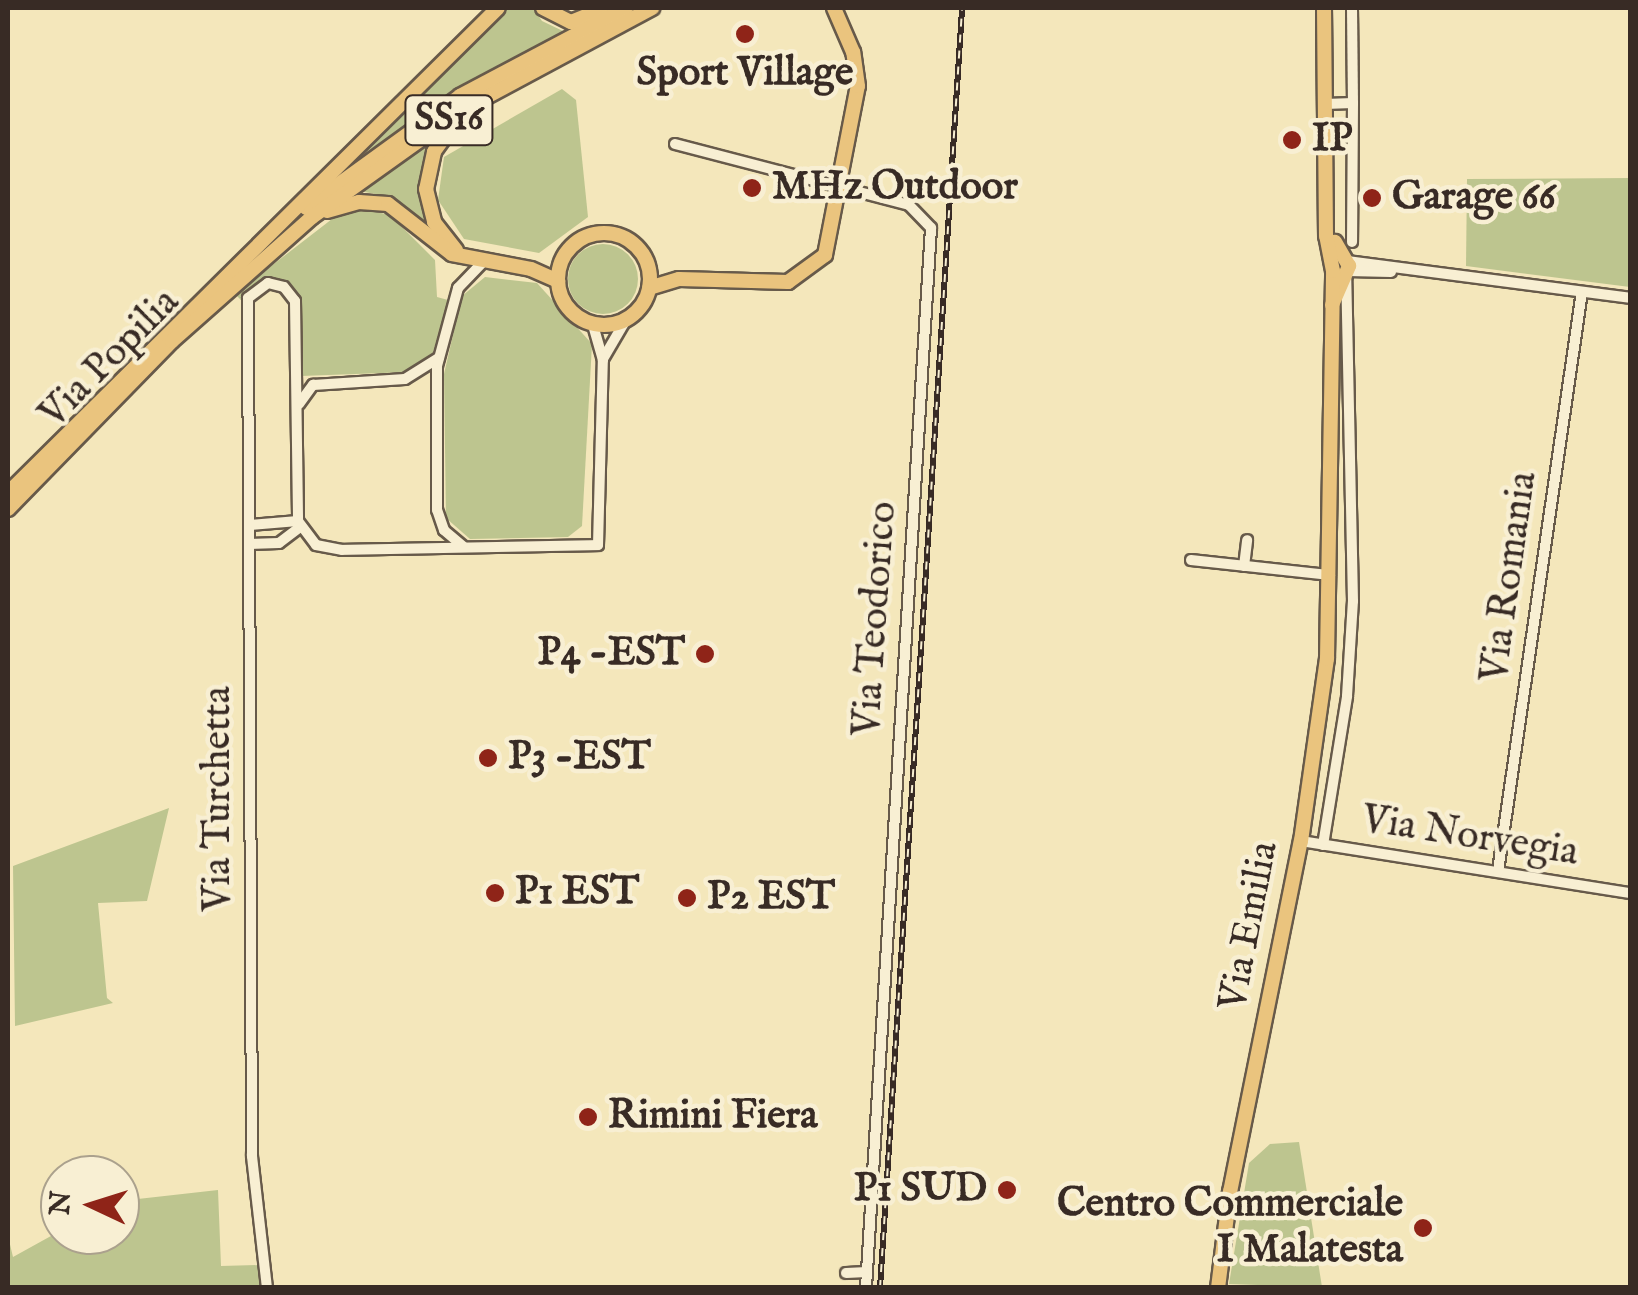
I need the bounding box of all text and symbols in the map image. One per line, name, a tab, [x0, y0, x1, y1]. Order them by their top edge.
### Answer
marker: Sport Village	[734, 23, 756, 45]
place label: Sport Village	[637, 50, 853, 98]
road number: SS16	[404, 87, 494, 153]
place label: IP	[1312, 116, 1352, 164]
marker: IP	[1281, 129, 1303, 151]
place label: MHz Outdoor	[772, 164, 1018, 212]
place label: Garage 66	[1392, 174, 1556, 222]
marker: MHz Outdoor	[741, 177, 763, 199]
marker: Garage 66	[1361, 187, 1383, 209]
street label: Via Popilia	[30, 279, 190, 439]
street label: Via Romania	[1471, 469, 1549, 685]
street label: Via Teodorico	[844, 500, 908, 738]
place label: P4 -EST	[538, 630, 685, 678]
marker: P4 -EST	[694, 643, 716, 665]
street label: Via Turchetta	[195, 686, 243, 912]
place label: P3 -EST	[508, 734, 651, 782]
marker: P3 -EST	[477, 747, 499, 769]
street label: Via Norvegia	[1359, 796, 1581, 878]
street label: Via Emilia	[1210, 837, 1290, 1015]
place label: P1 EST	[515, 869, 639, 917]
place label: P2 EST	[707, 874, 835, 922]
marker: P1 EST	[484, 882, 506, 904]
marker: P2 EST	[676, 887, 698, 909]
place label: Rimini Fiera	[608, 1093, 818, 1141]
marker: Rimini Fiera	[577, 1106, 599, 1128]
north arrow	[40, 1155, 140, 1255]
place label: P1 SUD	[854, 1166, 987, 1214]
marker: P1 SUD	[996, 1179, 1018, 1201]
place label: Centro Commerciale I Malatesta	[1057, 1181, 1403, 1275]
text: N	[43, 1190, 80, 1216]
marker: Centro Commerciale I Malatesta	[1412, 1217, 1434, 1239]

